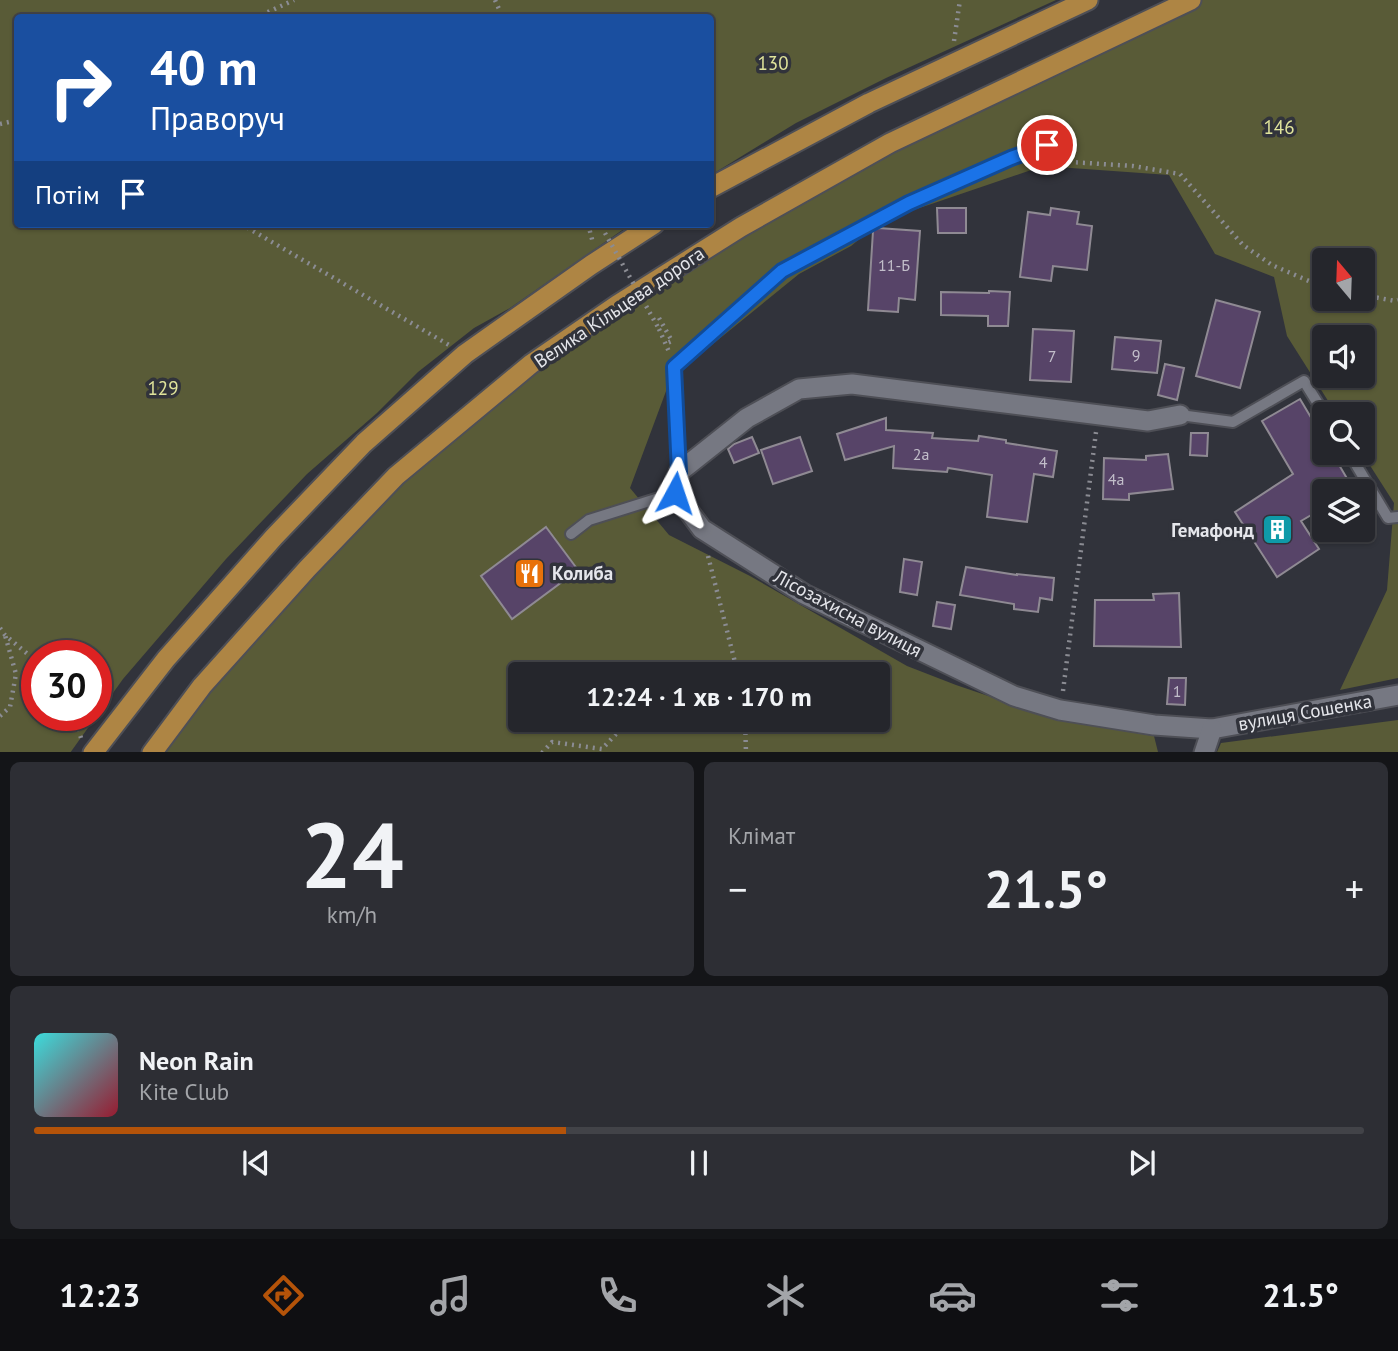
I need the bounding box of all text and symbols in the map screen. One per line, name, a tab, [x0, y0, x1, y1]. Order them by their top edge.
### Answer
text: 40 m	[150, 35, 257, 99]
icon: right	[35, 42, 126, 133]
park label: 130	[757, 51, 789, 75]
text: Праворуч	[150, 97, 285, 139]
pin	[1017, 115, 1077, 175]
park label: 146	[1263, 115, 1295, 139]
icon: arrive	[1028, 126, 1066, 164]
icon: arrive	[114, 175, 152, 213]
text: Потім	[35, 178, 100, 211]
street label: Велика Кільцева дорога	[529, 241, 709, 373]
north arrow	[1312, 248, 1376, 312]
map controls	[1312, 248, 1375, 542]
house number: 11-Б	[878, 255, 910, 275]
button: sound	[1312, 325, 1375, 388]
house number: 9	[1132, 345, 1140, 365]
house number: 7	[1048, 346, 1056, 366]
park label: 129	[147, 376, 179, 400]
button: search	[1312, 402, 1375, 465]
house number: 2а	[913, 444, 929, 464]
house number: 4	[1039, 452, 1048, 472]
position arrow	[638, 456, 712, 530]
house number: 4а	[1108, 469, 1124, 489]
button: layers	[1312, 479, 1375, 542]
building icon: Гемафонд	[1260, 513, 1294, 547]
place label: Гемафонд	[1171, 518, 1254, 542]
restaurant icon: Колиба	[512, 556, 546, 590]
place label: Колиба	[552, 561, 613, 585]
street label: Лісозахисна вулиця	[769, 563, 926, 662]
speed limit sign: 30	[21, 640, 112, 731]
text: 12:24 · 1 хв · 170 m	[586, 680, 812, 713]
house number: 1	[1173, 681, 1181, 701]
street label: вулиця Сошенка	[1236, 688, 1374, 736]
text: 24	[300, 795, 404, 913]
text: Клімат	[728, 821, 795, 850]
text: 21.5°	[984, 855, 1108, 922]
text: −	[728, 864, 747, 913]
text: +	[1345, 864, 1364, 913]
text: km/h	[327, 900, 377, 929]
text: Neon Rain	[139, 1044, 254, 1077]
text: Kite Club	[139, 1077, 229, 1106]
icon: previous	[237, 1144, 275, 1182]
icon: pause	[680, 1144, 718, 1182]
icon: next	[1123, 1144, 1161, 1182]
icon: directions	[259, 1271, 308, 1320]
icon: music	[426, 1271, 475, 1320]
icon: phone	[593, 1271, 642, 1320]
icon: climate	[761, 1271, 810, 1320]
icon: car	[928, 1271, 977, 1320]
icon: filters	[1095, 1271, 1144, 1320]
text: 12:23	[59, 1274, 140, 1316]
text: 21.5°	[1263, 1274, 1339, 1316]

